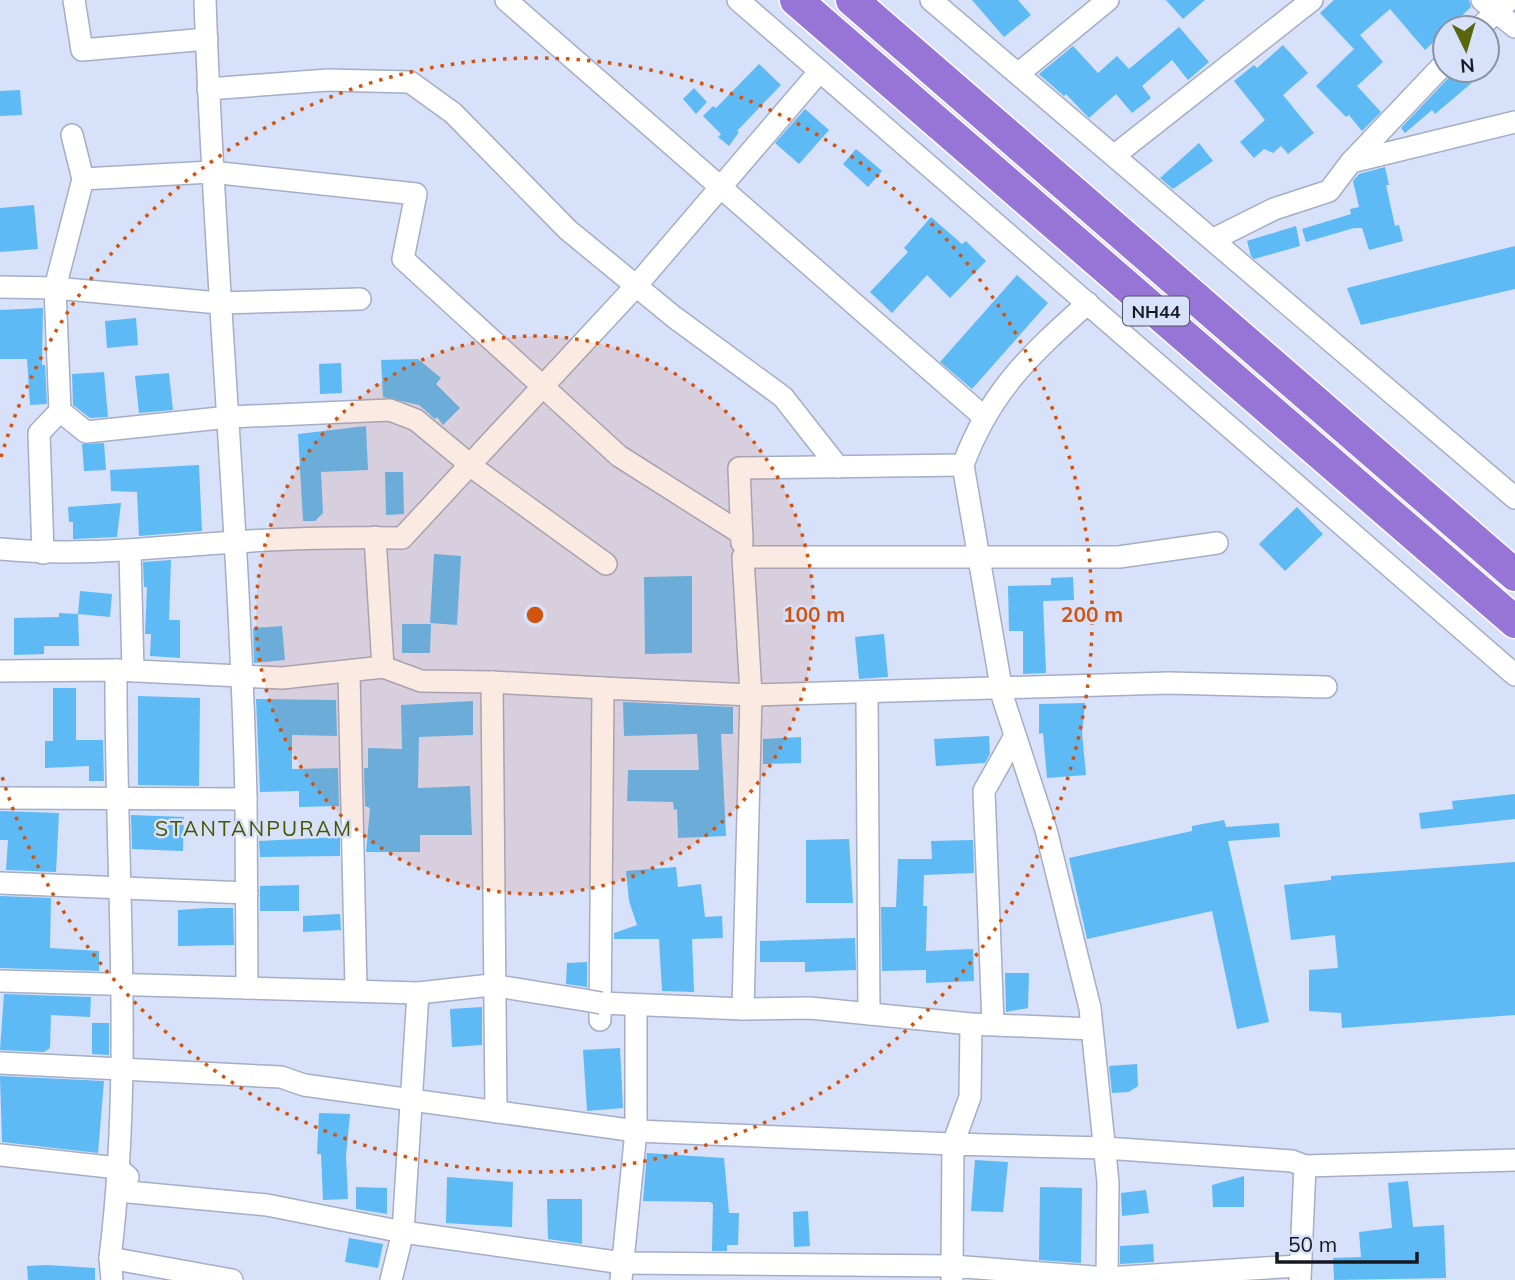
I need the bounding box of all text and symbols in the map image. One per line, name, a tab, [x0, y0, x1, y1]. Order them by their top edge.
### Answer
north arrow	[1431, 14, 1501, 84]
text: N	[1459, 53, 1476, 79]
road number: NH44	[1123, 296, 1189, 326]
text: 100 m	[783, 601, 845, 627]
text: 200 m	[1061, 601, 1123, 627]
centre of rings	[523, 603, 547, 627]
district label: STANTANPURAM	[155, 815, 353, 841]
scale bar	[1277, 1220, 1417, 1264]
text: 50 m	[1288, 1231, 1337, 1257]

